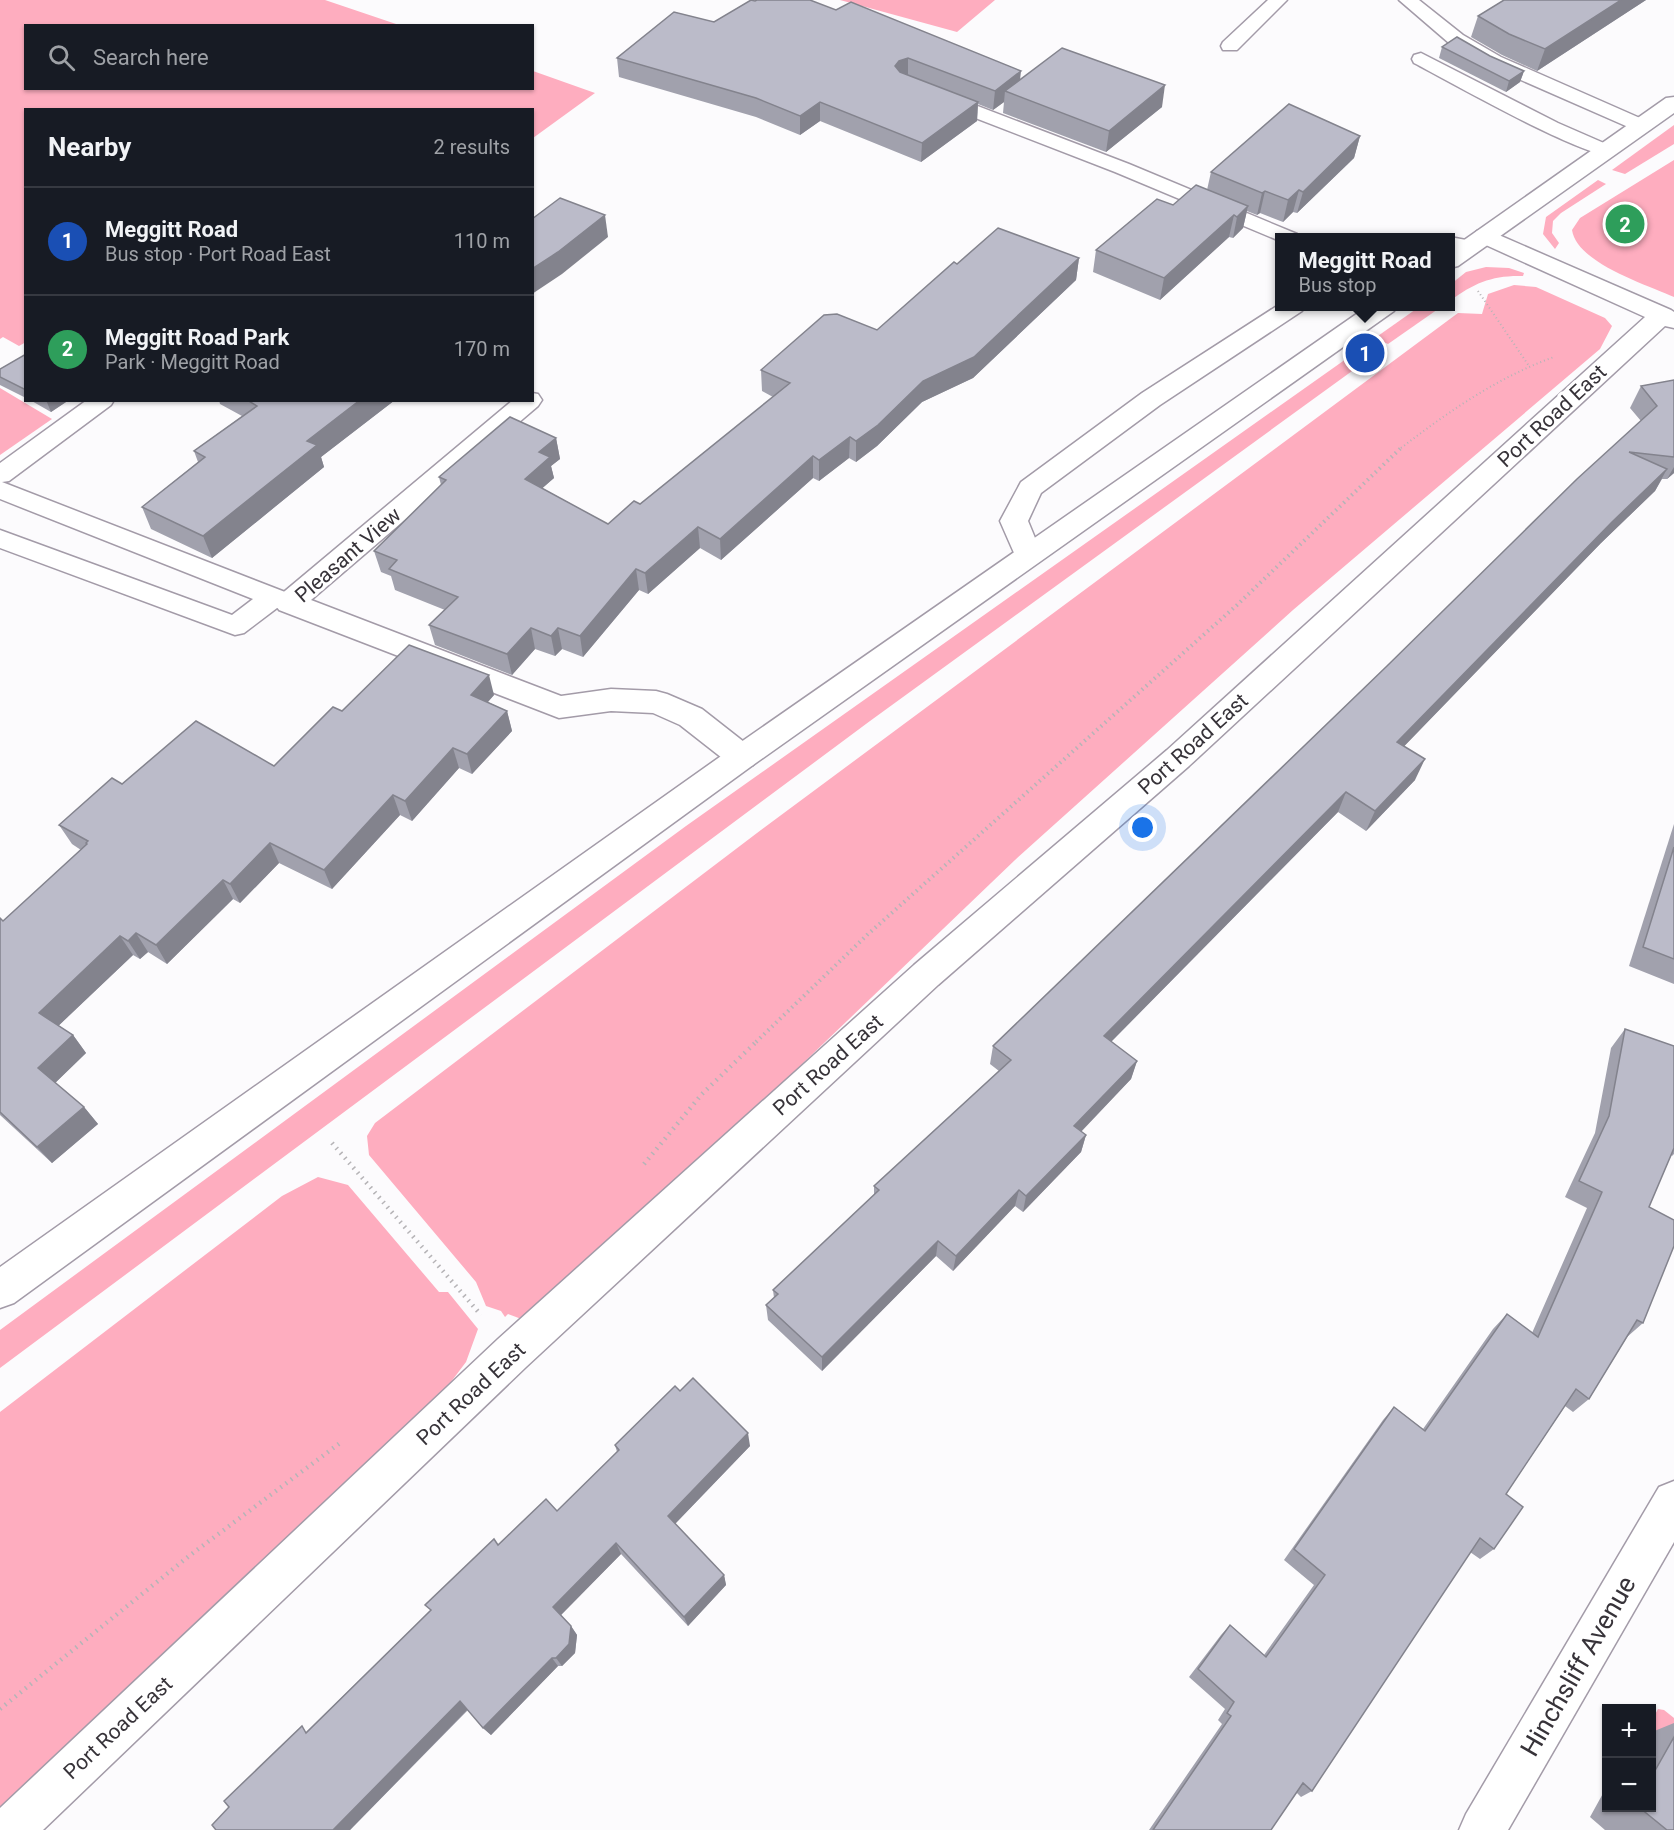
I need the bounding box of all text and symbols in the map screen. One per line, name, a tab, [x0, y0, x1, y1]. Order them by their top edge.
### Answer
search box	[24, 24, 534, 90]
icon: search	[45, 41, 78, 74]
text: Search here	[93, 45, 209, 70]
text: Nearby	[48, 132, 131, 162]
text: 2 results	[434, 135, 510, 159]
pin: 2	[1606, 202, 1644, 246]
text: Meggitt Road	[105, 217, 238, 242]
text: 1	[62, 229, 73, 253]
text: 110 m	[454, 229, 510, 253]
popup	[1275, 233, 1455, 311]
text: Bus stop · Port Road East	[105, 242, 331, 266]
text: Meggitt Road	[1298, 248, 1432, 273]
text: Bus stop	[1298, 273, 1377, 297]
text: Meggitt Road Park	[105, 325, 289, 350]
pin: 1	[1346, 330, 1384, 376]
text: 2	[62, 337, 73, 361]
text: 170 m	[454, 337, 510, 361]
text: Park · Meggitt Road	[105, 350, 280, 374]
street label: Port Road East	[1493, 360, 1611, 472]
street label: Pleasant View	[290, 502, 406, 607]
street label: Port Road East	[1133, 688, 1253, 800]
your location	[1128, 813, 1157, 842]
street label: Port Road East	[768, 1009, 888, 1121]
street label: Port Road East	[412, 1338, 530, 1450]
street label: Hinchsliff Avenue	[1514, 1571, 1642, 1761]
street label: Port Road East	[59, 1672, 177, 1784]
map controls	[1602, 1704, 1656, 1812]
button: +	[1602, 1704, 1656, 1758]
button: −	[1602, 1758, 1656, 1812]

